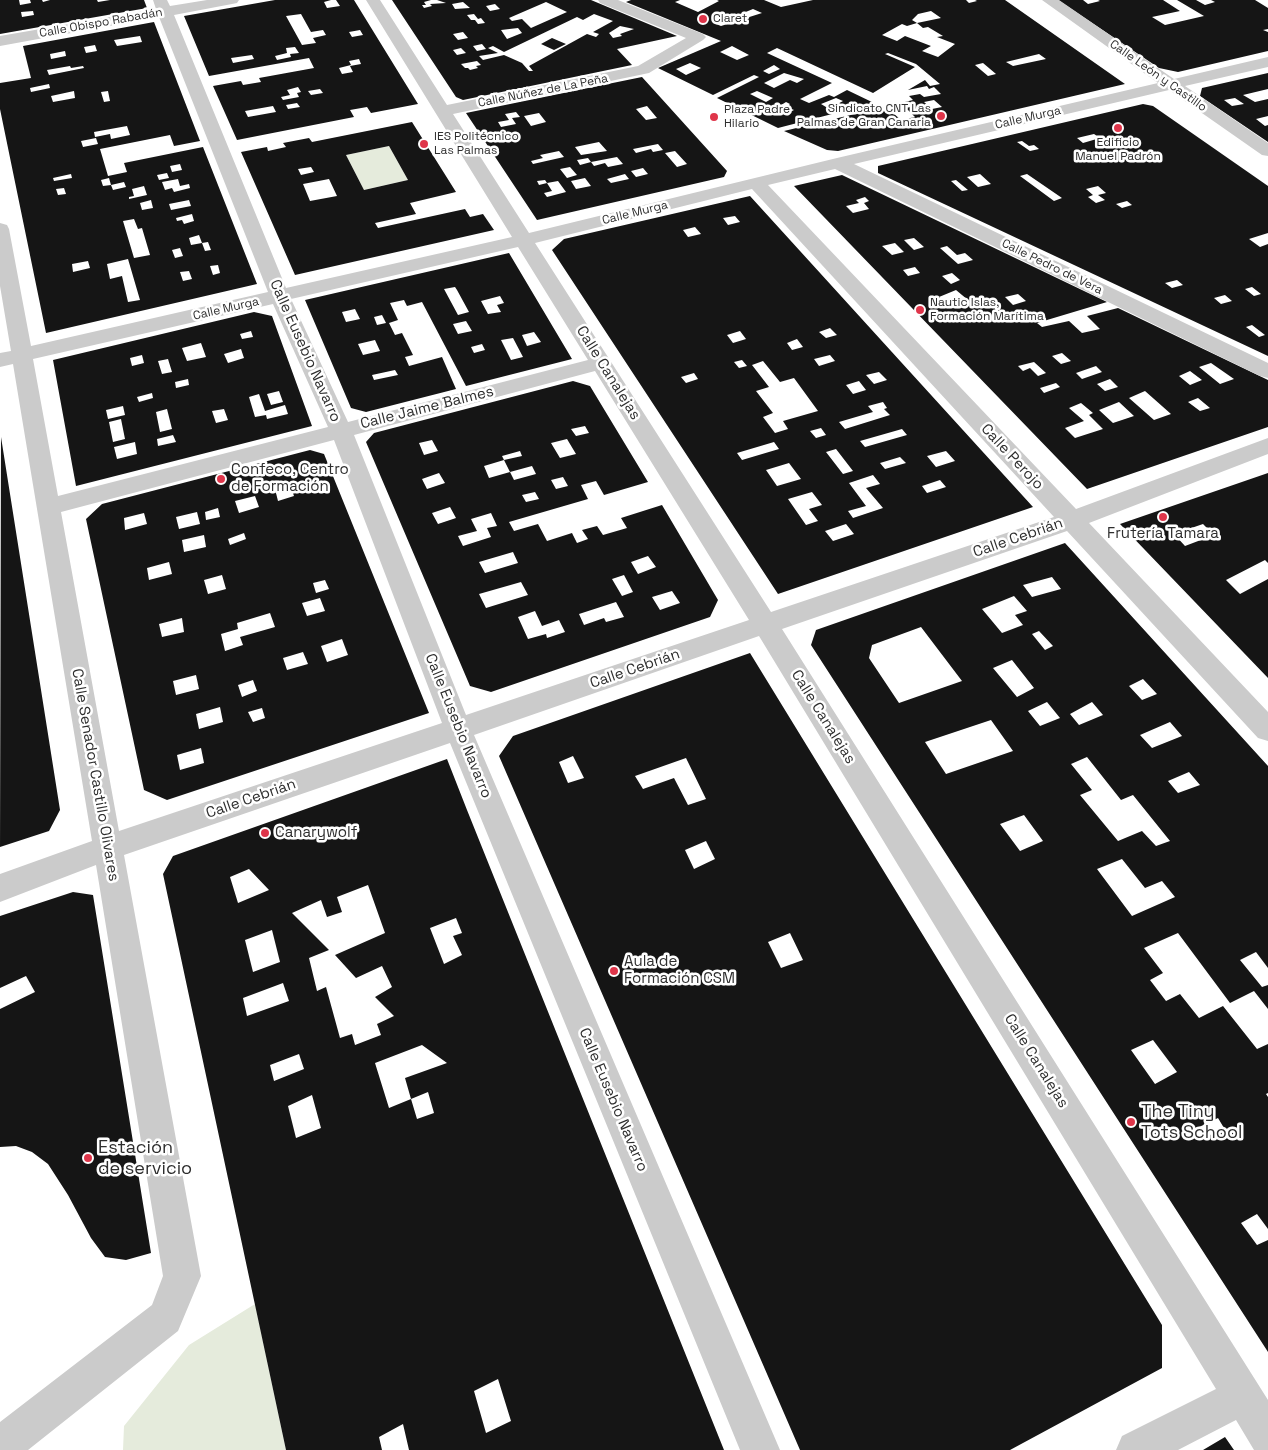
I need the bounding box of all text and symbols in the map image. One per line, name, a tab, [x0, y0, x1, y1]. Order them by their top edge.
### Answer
street label: Calle Obispo Rabadán	[38, 5, 164, 41]
place label: Claret	[713, 12, 747, 26]
marker: Claret	[697, 13, 709, 25]
street label: Calle León y Castillo	[1107, 37, 1209, 115]
street label: Calle Núñez de La Peña	[477, 71, 609, 111]
place label: Sindicato CNT Las Palmas de Gran Canaria	[797, 102, 931, 130]
place label: Plaza Padre Hilario	[724, 103, 790, 131]
street label: Calle Murga	[994, 103, 1062, 133]
marker: Sindicato CNT Las Palmas de Gran Canaria	[935, 110, 947, 122]
marker: Plaza Padre Hilario	[708, 111, 720, 123]
marker: Edificio Manuel Padrón	[1112, 122, 1124, 134]
place label: IES Politécnico Las Palmas	[434, 130, 519, 158]
place label: Edificio Manuel Padrón	[1075, 136, 1161, 164]
marker: IES Politécnico Las Palmas	[418, 138, 430, 150]
street label: Calle Murga	[601, 198, 669, 228]
street label: Calle Pedro de Vera	[999, 236, 1105, 298]
street label: Calle Eusebio Navarro	[265, 277, 345, 425]
street label: Calle Murga	[192, 294, 260, 324]
place label: Nautic Islas, Formación Marítima	[930, 296, 1044, 324]
marker: Nautic Islas, Formación Marítima	[914, 304, 926, 316]
street label: Calle Canalejas	[572, 323, 644, 423]
street label: Calle Jaime Balmes	[359, 383, 495, 433]
street label: Calle Perojo	[977, 420, 1047, 494]
place label: Confeco, Centro de Formación	[231, 461, 349, 496]
marker: Confeco, Centro de Formación	[215, 473, 227, 485]
marker: Frutería Tamara	[1157, 511, 1169, 523]
street label: Calle Cebrián	[971, 514, 1065, 562]
place label: Frutería Tamara	[1107, 525, 1219, 543]
street label: Calle Cebrián	[588, 645, 682, 693]
street label: Calle Eusebio Navarro	[421, 651, 495, 801]
street label: Calle Senador Castillo Olivares	[67, 667, 123, 883]
street label: Calle Canalejas	[787, 667, 859, 767]
street label: Calle Cebrián	[204, 775, 298, 823]
place label: Canarywolf	[275, 824, 357, 842]
marker: Canarywolf	[259, 827, 271, 839]
place label: Aula de Formación CSM	[624, 953, 735, 988]
marker: Aula de Formación CSM	[608, 965, 620, 977]
street label: Calle Canalejas	[1000, 1011, 1072, 1111]
street label: Calle Eusebio Navarro	[575, 1026, 651, 1174]
place label: The Tiny Tots School	[1141, 1101, 1242, 1144]
marker: The Tiny Tots School	[1125, 1116, 1137, 1128]
place label: Estación de servicio	[98, 1137, 192, 1180]
marker: Estación de servicio	[82, 1152, 94, 1164]

